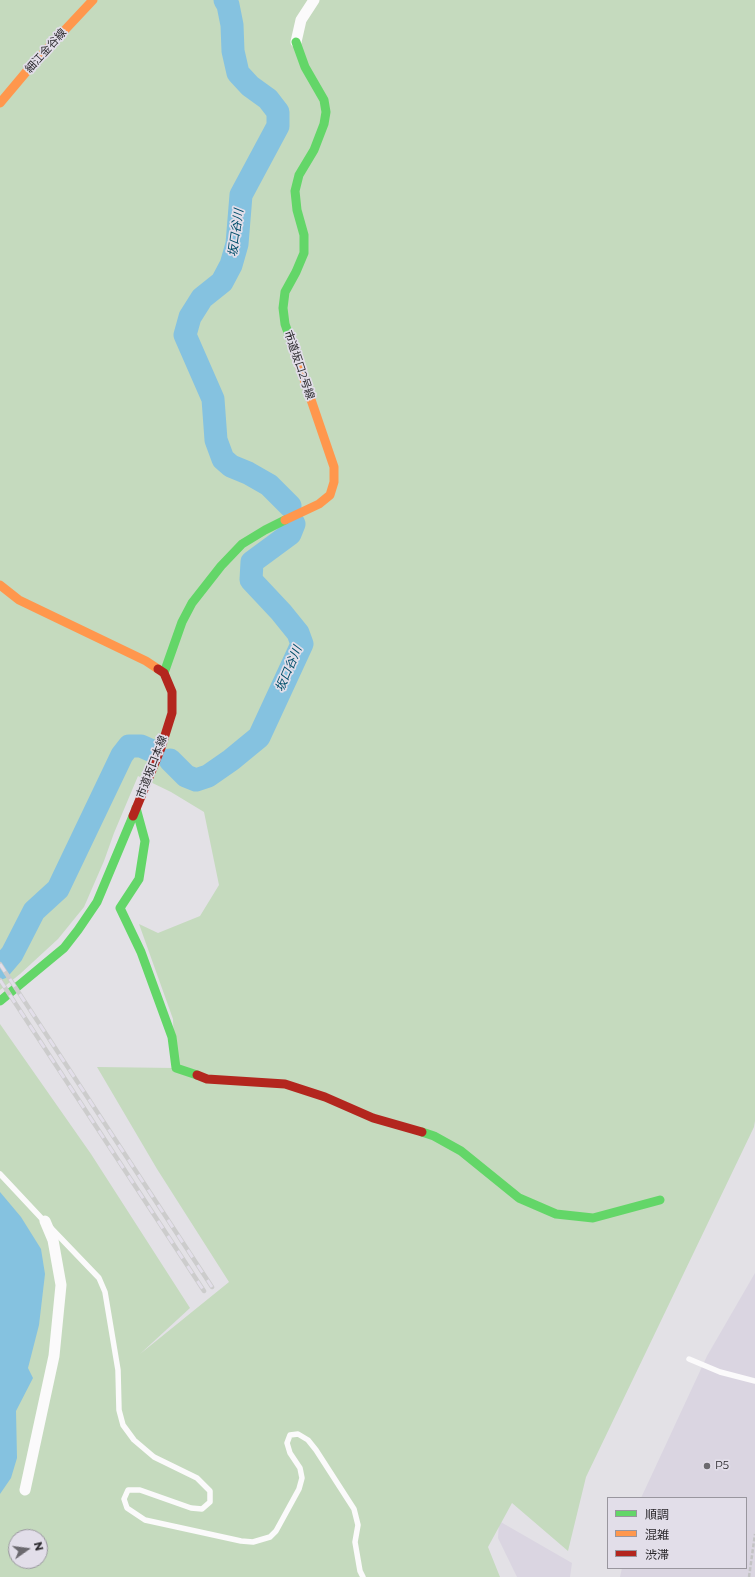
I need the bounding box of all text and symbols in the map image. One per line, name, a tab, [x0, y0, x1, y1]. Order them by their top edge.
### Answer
street label: 細江金谷線	[23, 26, 69, 76]
water label: 坂口谷川	[226, 208, 246, 258]
street label: 市道坂口2号線	[281, 329, 317, 401]
water label: 坂口谷川	[273, 644, 305, 694]
street label: 市道坂口本線	[134, 734, 170, 800]
place label: P5	[715, 1459, 729, 1473]
marker: P5	[702, 1461, 712, 1471]
legend	[607, 1497, 747, 1569]
text: 順調	[645, 1507, 669, 1522]
text: 混雑	[645, 1527, 669, 1542]
north arrow	[8, 1529, 48, 1569]
text: N	[31, 1540, 47, 1552]
text: 渋滞	[645, 1547, 669, 1562]

